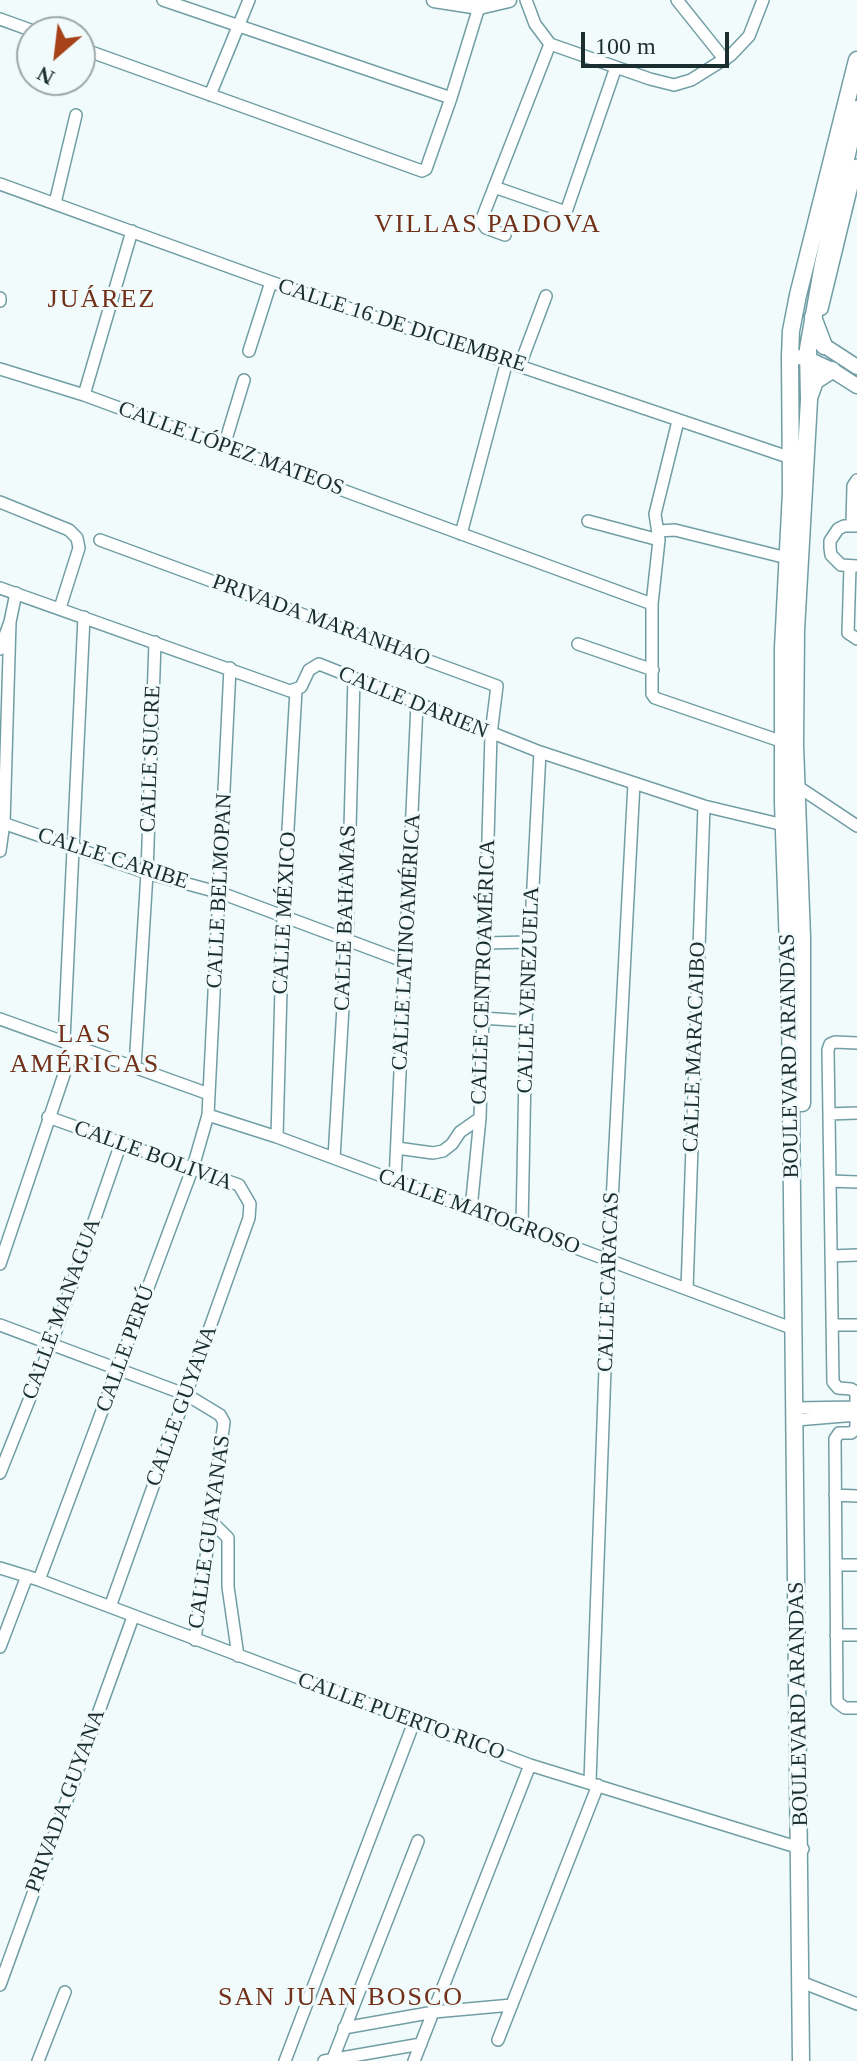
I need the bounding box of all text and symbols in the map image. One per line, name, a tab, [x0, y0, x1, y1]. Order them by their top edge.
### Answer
north arrow	[16, 16, 96, 96]
scale bar	[585, 16, 733, 66]
text: 100 m	[595, 33, 656, 59]
text: N	[33, 61, 58, 91]
district label: VILLAS PADOVA	[374, 209, 602, 241]
street label: CALLE 16 DE DICIEMBRE	[274, 273, 530, 379]
district label: JUÁREZ	[48, 284, 156, 316]
street label: CALLE LÓPEZ MATEOS	[115, 396, 347, 502]
street label: PRIVADA MARANHAO	[208, 569, 434, 673]
street label: CALLE DARIEN	[334, 661, 492, 745]
street label: CALLE SUCRE	[135, 685, 167, 833]
street label: CALLE BELMOPAN	[202, 793, 238, 989]
street label: CALLE LATINOAMÉRICA	[387, 813, 427, 1071]
street label: CALLE CARIBE	[34, 822, 192, 896]
street label: CALLE BAHAMAS	[330, 824, 362, 1012]
street label: CALLE MÉXICO	[268, 831, 302, 995]
street label: CALLE CENTROAMÉRICA	[466, 839, 502, 1105]
street label: CALLE VENEZUELA	[512, 886, 546, 1094]
street label: BOULEVARD ARANDAS	[775, 933, 805, 1179]
street label: CALLE MARACAIBO	[678, 941, 712, 1153]
district label: LAS AMÉRICAS	[10, 1019, 160, 1080]
street label: CALLE BOLIVIA	[70, 1115, 236, 1197]
street label: CALLE MATOGROSO	[374, 1163, 584, 1261]
street label: CALLE CARACAS	[593, 1191, 625, 1373]
street label: CALLE MANAGUA	[17, 1215, 107, 1403]
street label: CALLE PERÚ	[91, 1282, 161, 1416]
street label: CALLE GUYANA	[141, 1322, 223, 1490]
street label: CALLE GUAYANAS	[183, 1433, 237, 1631]
street label: BOULEVARD ARANDAS	[784, 1581, 814, 1827]
street label: CALLE PUERTO RICO	[294, 1667, 508, 1767]
street label: PRIVADA GUYANA	[21, 1706, 111, 1896]
district label: SAN JUAN BOSCO	[218, 1982, 464, 2014]

